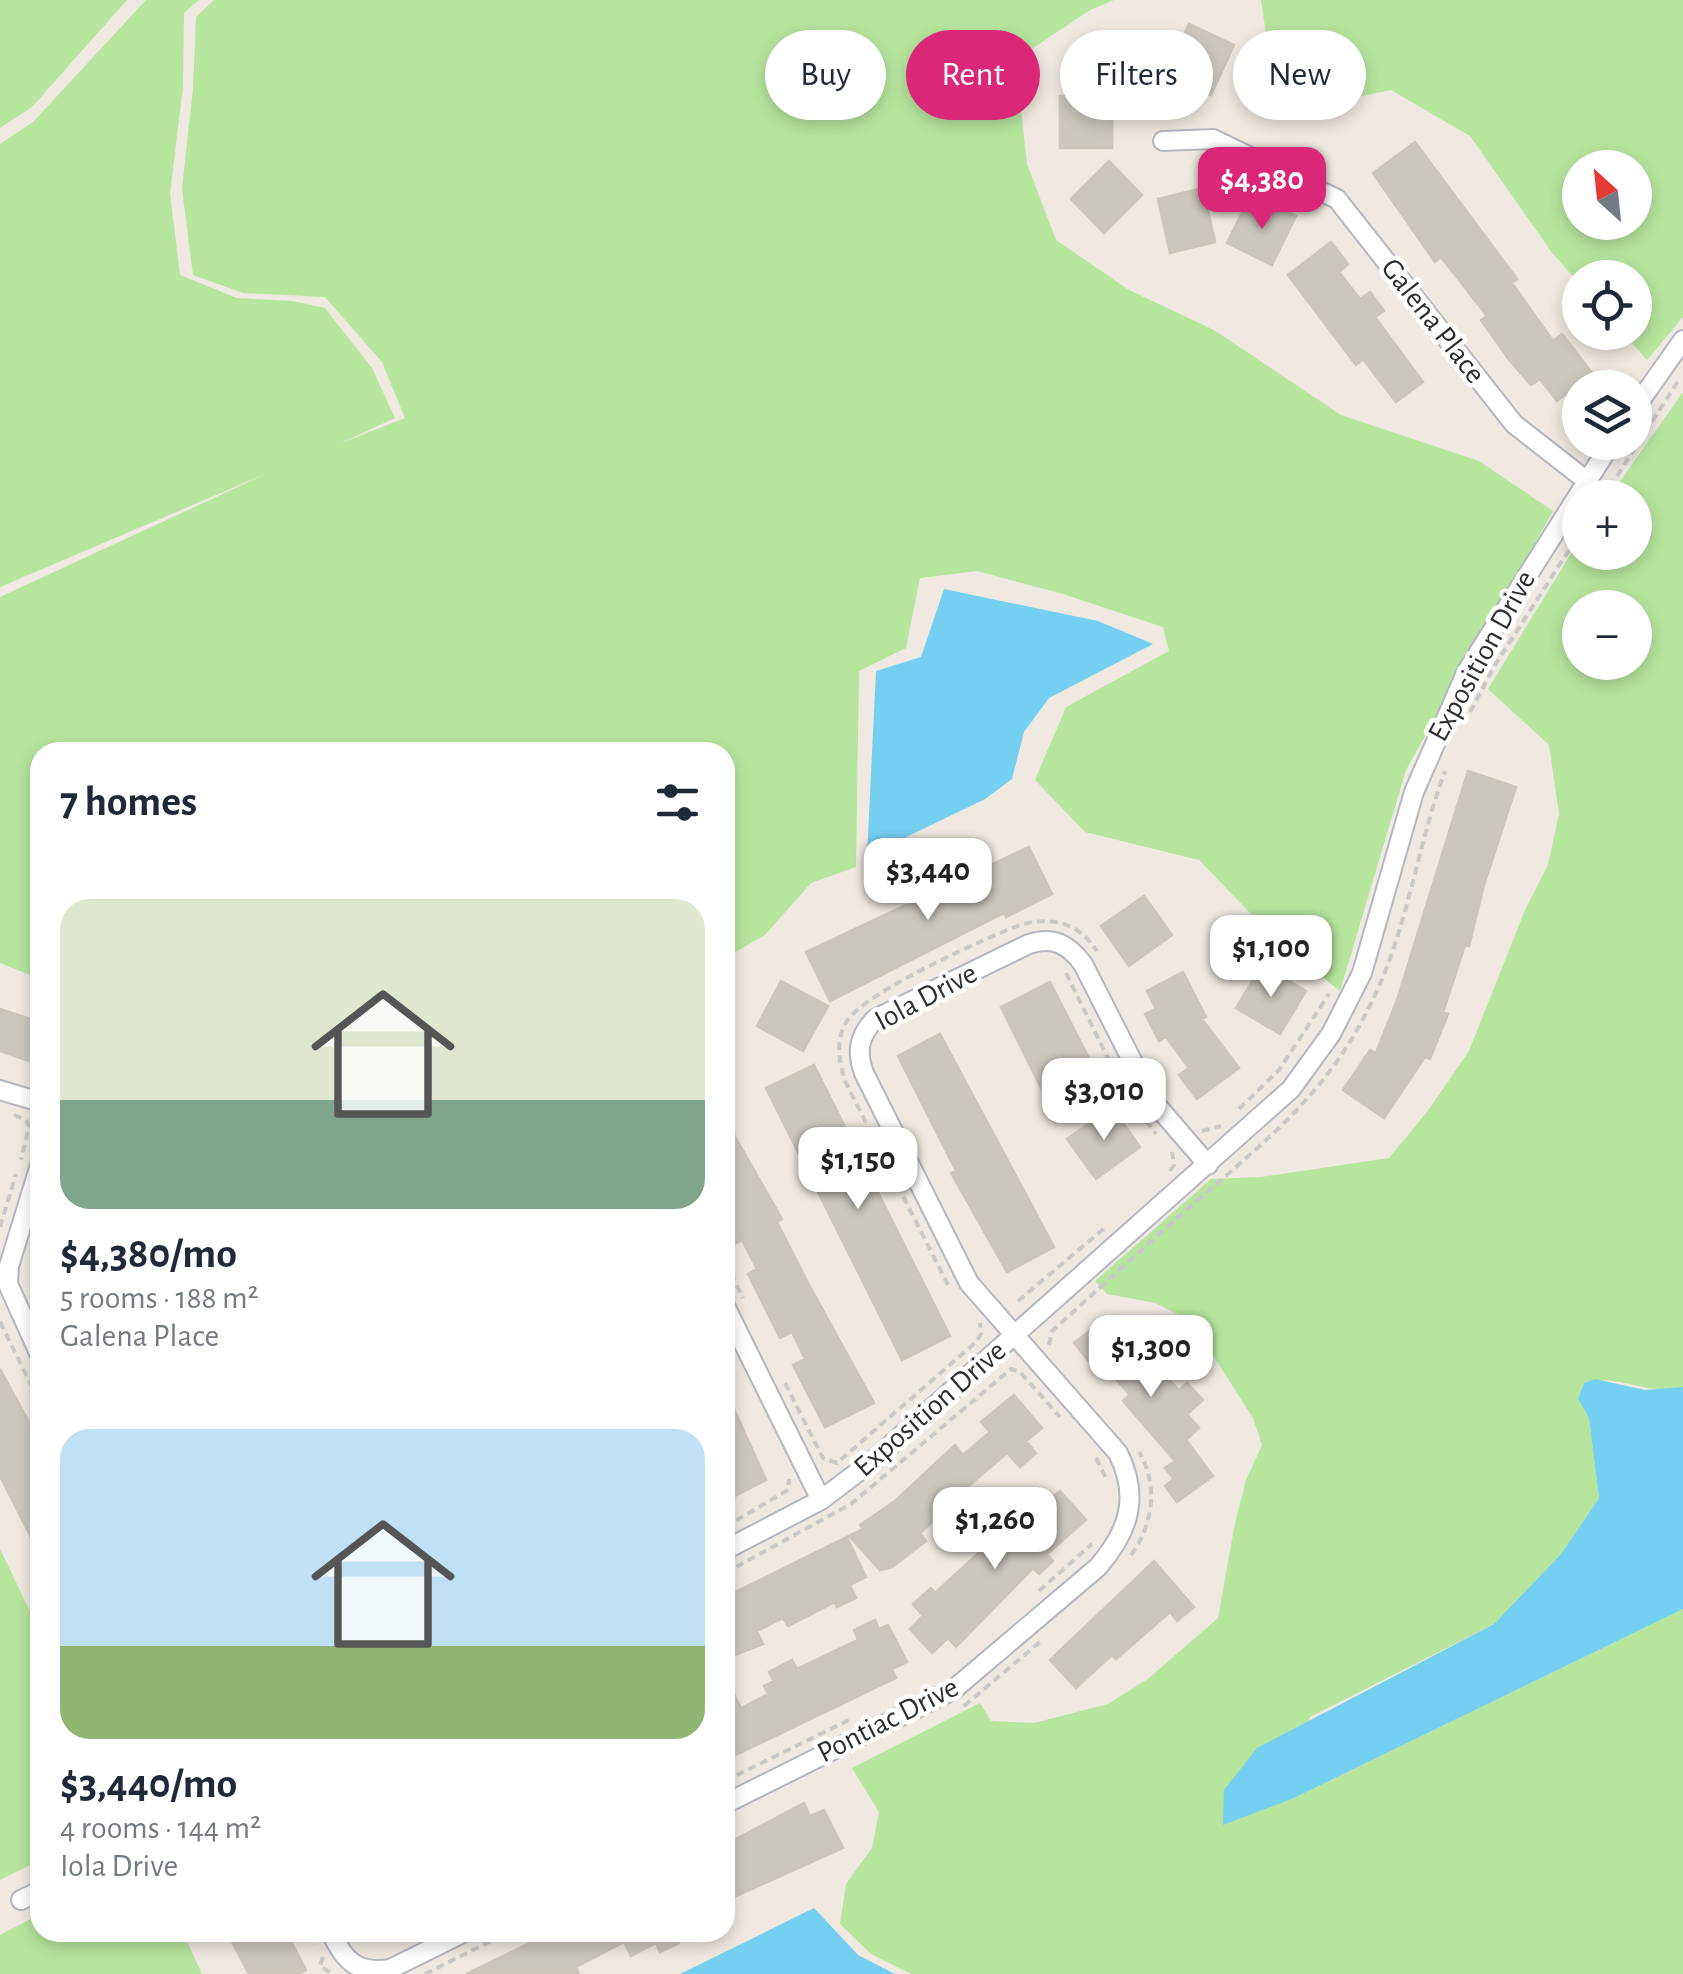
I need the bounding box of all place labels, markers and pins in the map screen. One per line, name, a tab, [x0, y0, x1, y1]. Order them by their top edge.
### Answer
pin: $4,380	[1181, 147, 1343, 232]
pin: $3,440	[847, 838, 1009, 923]
pin: $1,100	[1190, 915, 1352, 1000]
pin: $3,010	[1023, 1058, 1185, 1143]
pin: $1,150	[777, 1127, 939, 1212]
pin: $1,300	[1070, 1315, 1232, 1400]
pin: $1,260	[914, 1487, 1076, 1572]

